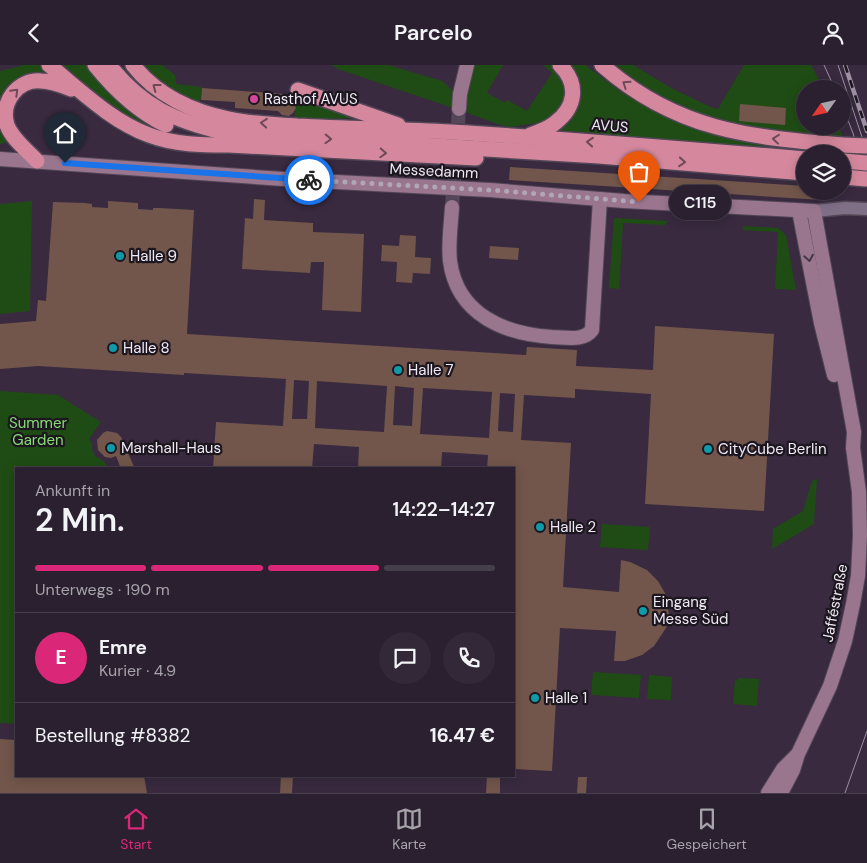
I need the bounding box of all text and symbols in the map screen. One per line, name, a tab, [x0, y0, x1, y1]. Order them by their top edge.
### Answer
text: Parcelo	[394, 18, 473, 47]
icon: back	[20, 19, 48, 47]
icon: person	[819, 19, 847, 47]
north arrow	[796, 80, 851, 135]
map controls	[796, 80, 851, 200]
one-way arrow	[622, 81, 631, 90]
one-way arrow	[153, 85, 162, 93]
one-way arrow	[9, 89, 18, 98]
place label: Rasthof AVUS	[264, 89, 358, 109]
marker: Rasthof AVUS	[248, 93, 260, 105]
pin	[44, 112, 86, 163]
street label: AVUS	[591, 114, 630, 138]
one-way arrow	[259, 118, 267, 129]
icon: home	[51, 119, 79, 147]
one-way arrow	[324, 134, 332, 144]
one-way arrow	[772, 134, 780, 145]
one-way arrow	[586, 136, 594, 147]
button: layers	[796, 145, 851, 200]
one-way arrow	[379, 148, 387, 159]
pin	[618, 151, 660, 202]
courier	[284, 155, 334, 205]
one-way arrow	[678, 157, 686, 168]
icon: bag	[625, 158, 653, 186]
street label: Messedamm	[389, 159, 479, 183]
icon: bike	[295, 166, 323, 194]
callout: C115	[669, 185, 732, 219]
text: C115	[684, 192, 716, 213]
place label: Halle 9	[130, 246, 177, 266]
marker: Halle 9	[114, 250, 126, 262]
one-way arrow	[803, 254, 814, 263]
place label: Halle 8	[123, 338, 170, 358]
marker: Halle 8	[107, 342, 119, 354]
place label: Halle 7	[408, 360, 454, 380]
marker: Halle 7	[392, 364, 404, 376]
park label: Summer Garden	[9, 413, 67, 450]
place label: Marshall-Haus	[121, 438, 221, 458]
place label: CityCube Berlin	[718, 439, 827, 459]
marker: Marshall-Haus	[105, 442, 117, 454]
marker: CityCube Berlin	[702, 443, 714, 455]
text: Ankunft in	[35, 480, 110, 501]
text: 14:22–14:27	[392, 497, 495, 522]
text: 2 Min.	[35, 499, 125, 541]
place label: Halle 2	[550, 517, 596, 537]
marker: Halle 2	[534, 521, 546, 533]
street label: Jafféstraße	[818, 562, 852, 644]
text: Unterwegs · 190 m	[35, 579, 170, 600]
place label: Eingang Messe Süd	[653, 592, 728, 629]
marker: Eingang Messe Süd	[637, 605, 649, 617]
button: chat	[379, 632, 431, 684]
button: phone	[443, 632, 495, 684]
text: Emre	[99, 635, 147, 660]
text: E	[55, 645, 67, 670]
text: Kurier · 4.9	[99, 660, 176, 681]
place label: Halle 1	[545, 688, 587, 708]
marker: Halle 1	[529, 692, 541, 704]
text: Bestellung #8382	[35, 723, 191, 748]
text: 16.47 €	[430, 723, 495, 748]
tab: Start	[120, 805, 152, 853]
tab: Karte	[392, 805, 426, 853]
tab: Gespeichert	[666, 805, 747, 853]

